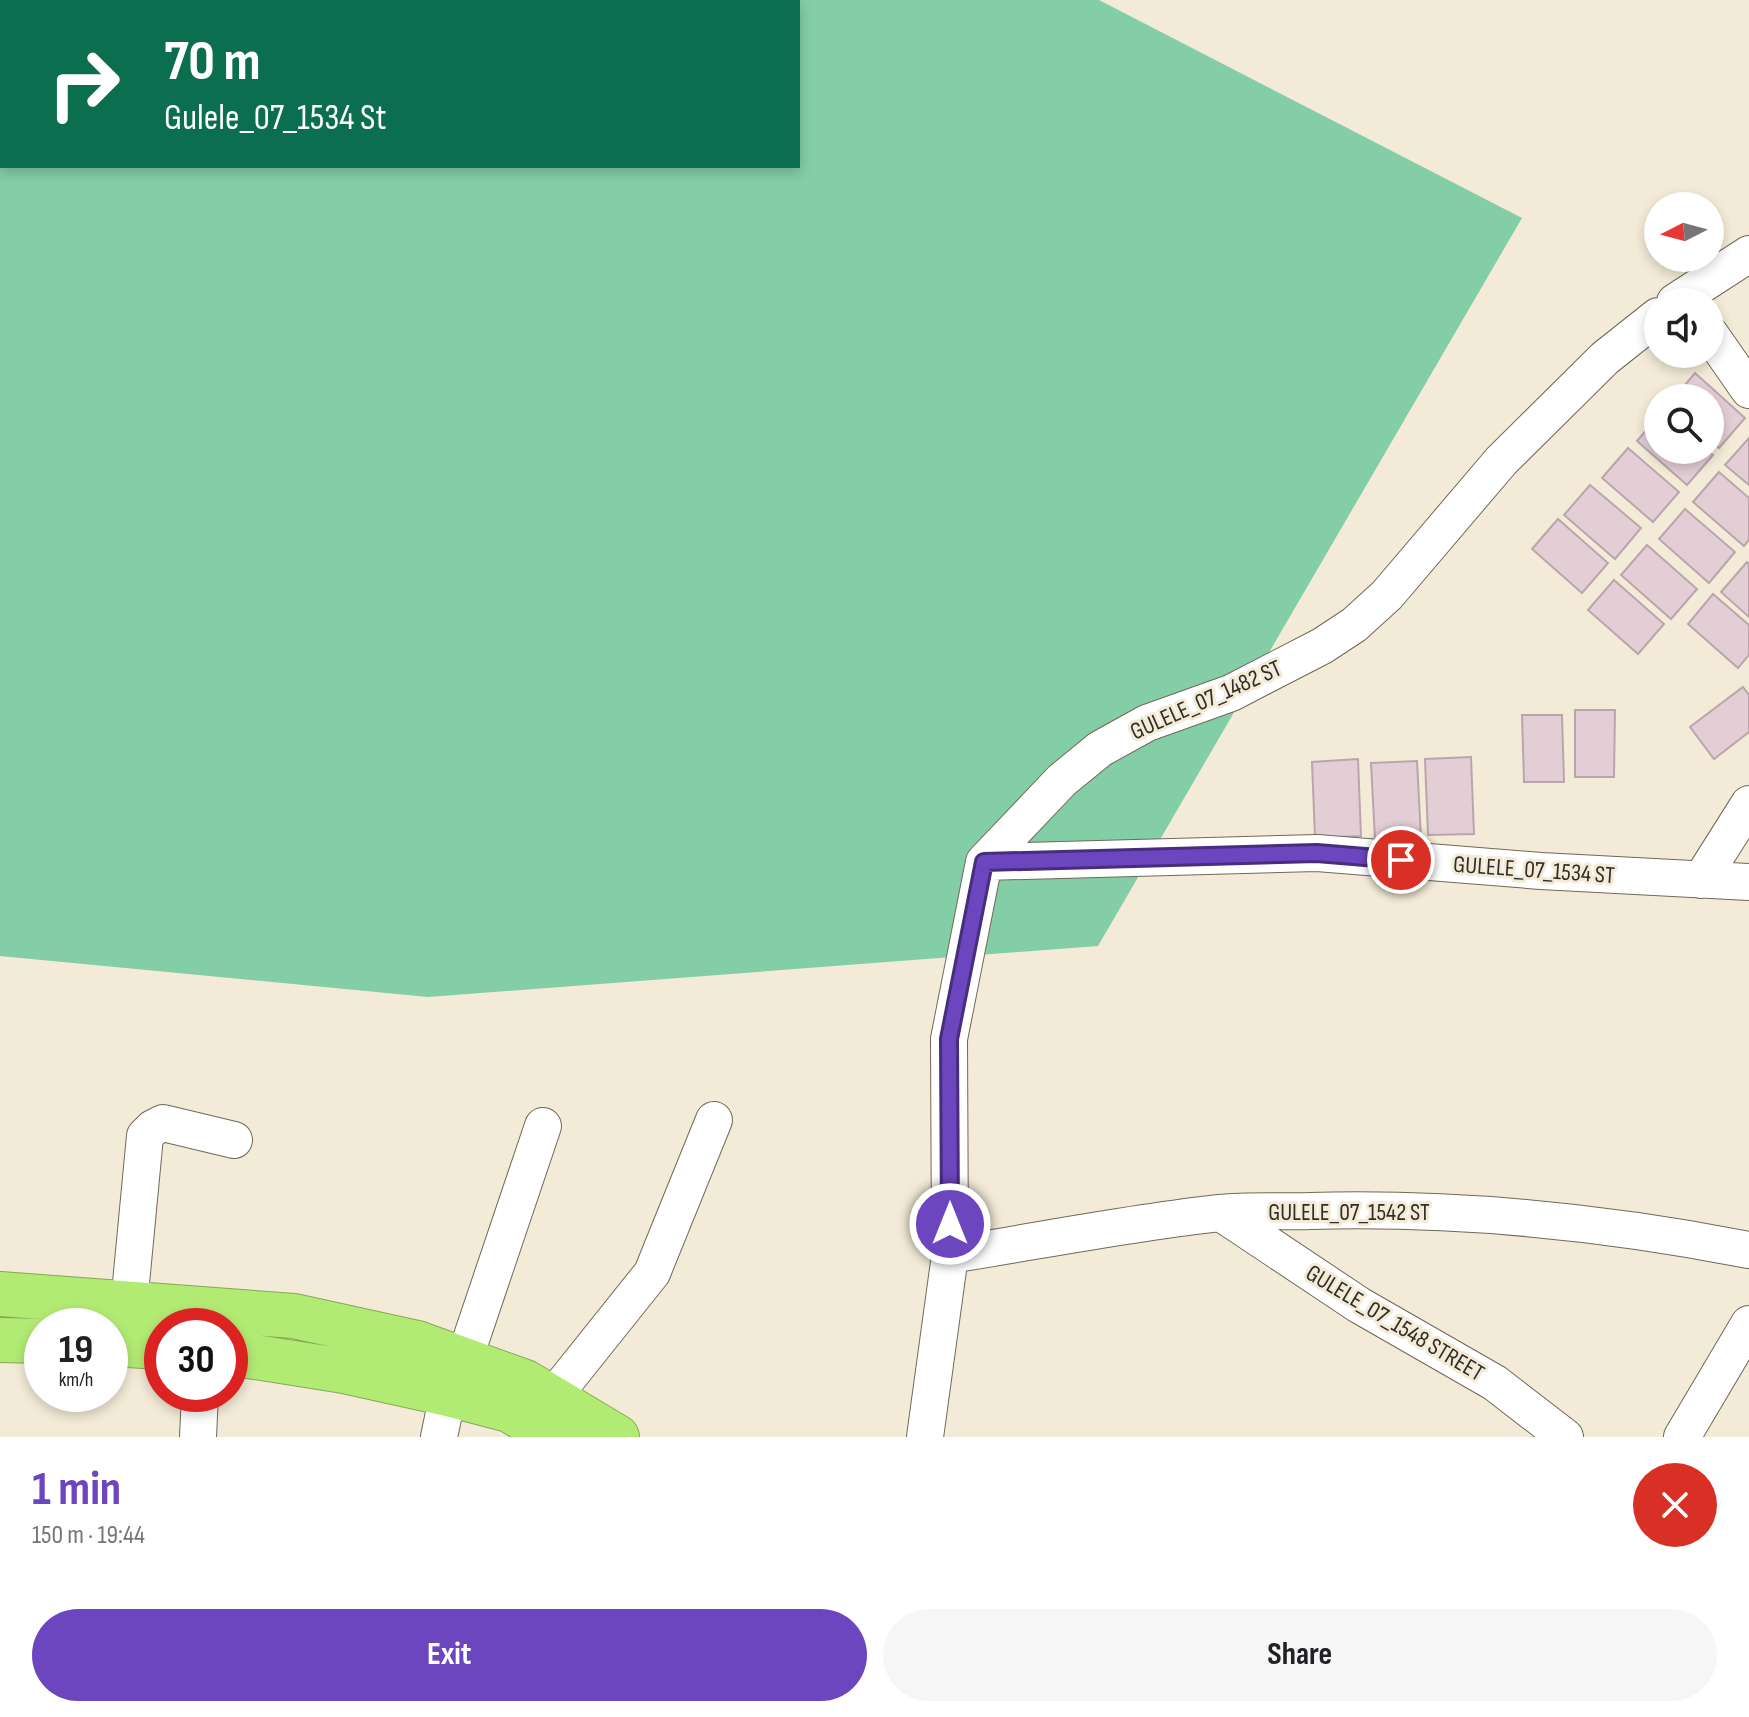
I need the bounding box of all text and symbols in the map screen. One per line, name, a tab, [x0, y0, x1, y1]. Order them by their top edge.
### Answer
text: 70 m	[164, 29, 261, 96]
icon: right	[32, 32, 136, 136]
text: Gulele_07_1534 St	[164, 97, 386, 140]
north arrow	[1644, 192, 1724, 272]
map controls	[1644, 192, 1724, 464]
button: sound	[1644, 288, 1724, 368]
button: search	[1644, 384, 1724, 464]
street label: GULELE_07_1482 ST	[1126, 654, 1286, 746]
pin	[1367, 826, 1435, 894]
icon: arrive	[1379, 838, 1423, 882]
street label: GULELE_07_1534 ST	[1452, 850, 1616, 890]
position arrow	[908, 1182, 992, 1266]
street label: GULELE_07_1542 ST	[1268, 1198, 1430, 1227]
street label: GULELE_07_1548 STREET	[1301, 1258, 1490, 1388]
speed limit sign: 30	[144, 1308, 248, 1412]
text: 19	[59, 1326, 93, 1374]
text: km/h	[59, 1368, 93, 1392]
text: 1 min	[32, 1461, 121, 1518]
button: close	[1633, 1463, 1717, 1547]
text: 150 m · 19:44	[32, 1520, 145, 1551]
button: Exit	[32, 1609, 867, 1701]
button: Share	[883, 1609, 1717, 1701]

